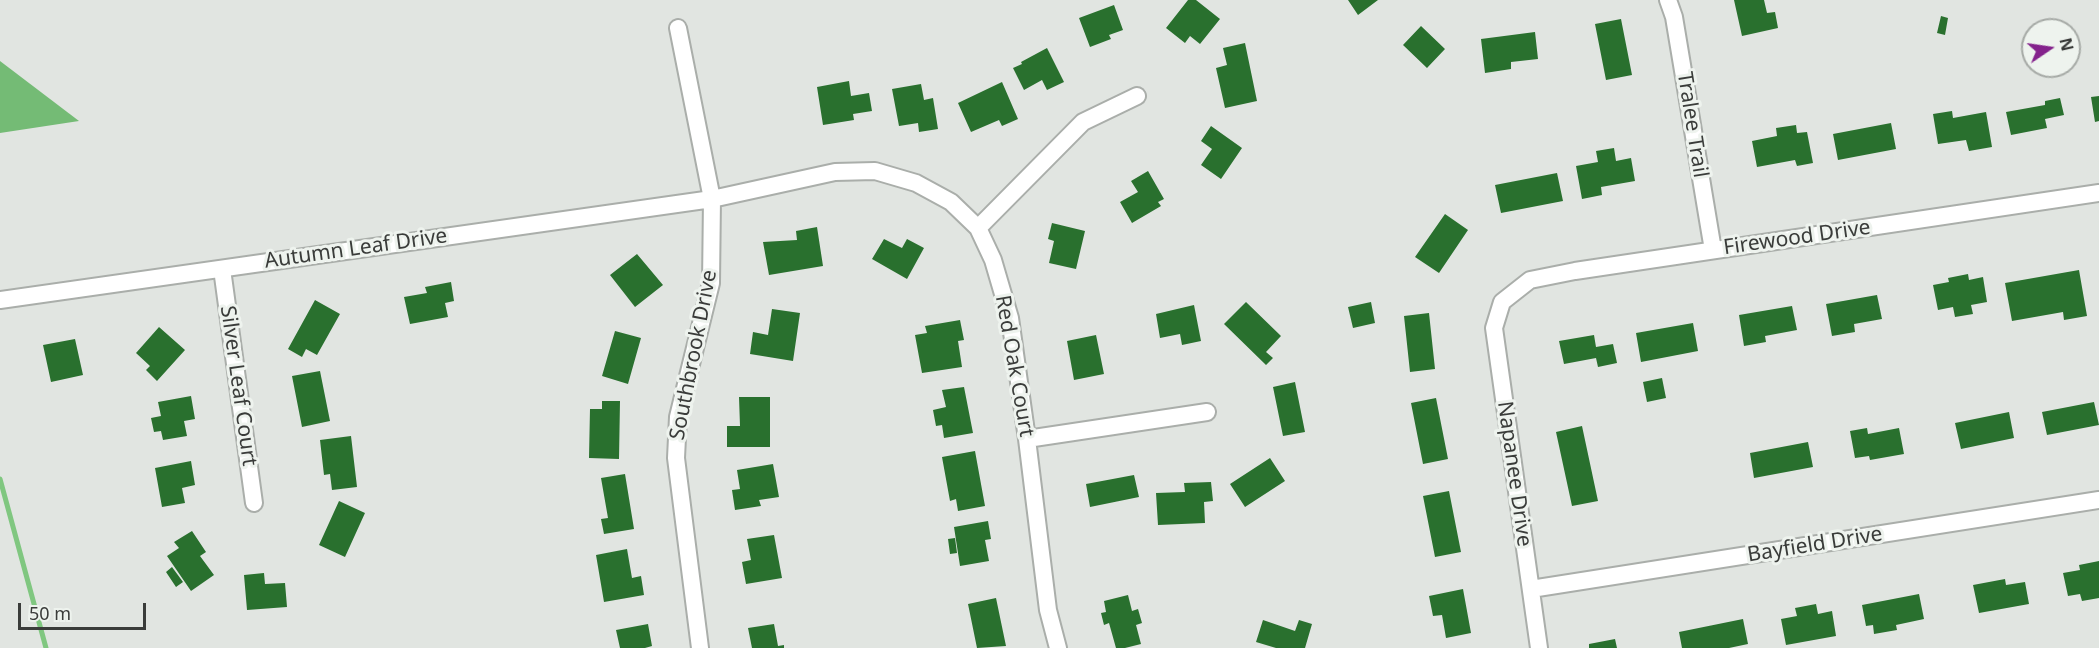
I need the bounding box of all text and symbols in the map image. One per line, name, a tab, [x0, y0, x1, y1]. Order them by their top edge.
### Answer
north arrow	[2021, 18, 2081, 78]
text: N	[2054, 36, 2079, 53]
street label: Tralee Trail	[1671, 70, 1713, 180]
street label: Firewood Drive	[1722, 215, 1872, 261]
street label: Autumn Leaf Drive	[263, 224, 449, 274]
street label: Southbrook Drive	[665, 268, 723, 442]
street label: Red Oak Court	[989, 293, 1039, 439]
street label: Silver Leaf Court	[214, 304, 262, 468]
street label: Napanee Drive	[1491, 400, 1537, 548]
street label: Bayfield Drive	[1746, 522, 1884, 568]
scale bar	[21, 591, 148, 629]
text: 50 m	[29, 601, 71, 625]

